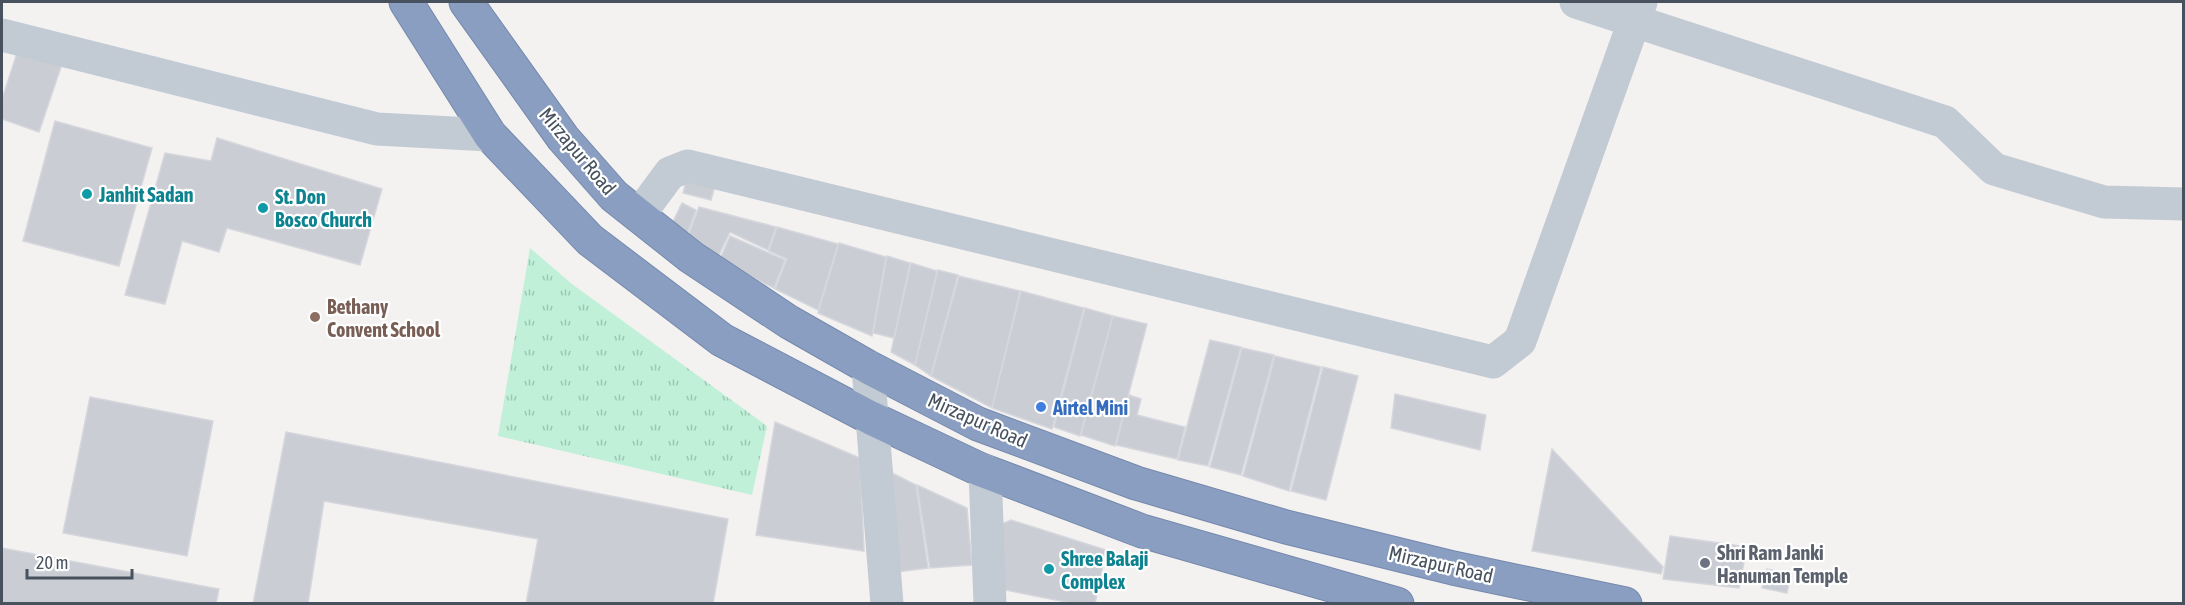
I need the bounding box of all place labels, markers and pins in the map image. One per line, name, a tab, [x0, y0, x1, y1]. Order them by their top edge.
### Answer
place label: Janhit Sadan	[98, 183, 193, 206]
place label: St. Don Bosco Church	[275, 185, 372, 231]
marker: Janhit Sadan	[80, 187, 94, 201]
marker: St. Don Bosco Church	[256, 201, 270, 215]
place label: Bethany Convent School	[327, 295, 441, 341]
marker: Bethany Convent School	[308, 310, 322, 324]
place label: Airtel Mini	[1052, 396, 1128, 419]
marker: Airtel Mini	[1034, 400, 1048, 414]
place label: Shri Ram Janki Hanuman Temple	[1717, 541, 1848, 587]
place label: Shree Balaji Complex	[1061, 547, 1148, 593]
marker: Shri Ram Janki Hanuman Temple	[1698, 556, 1712, 570]
marker: Shree Balaji Complex	[1042, 562, 1056, 576]

